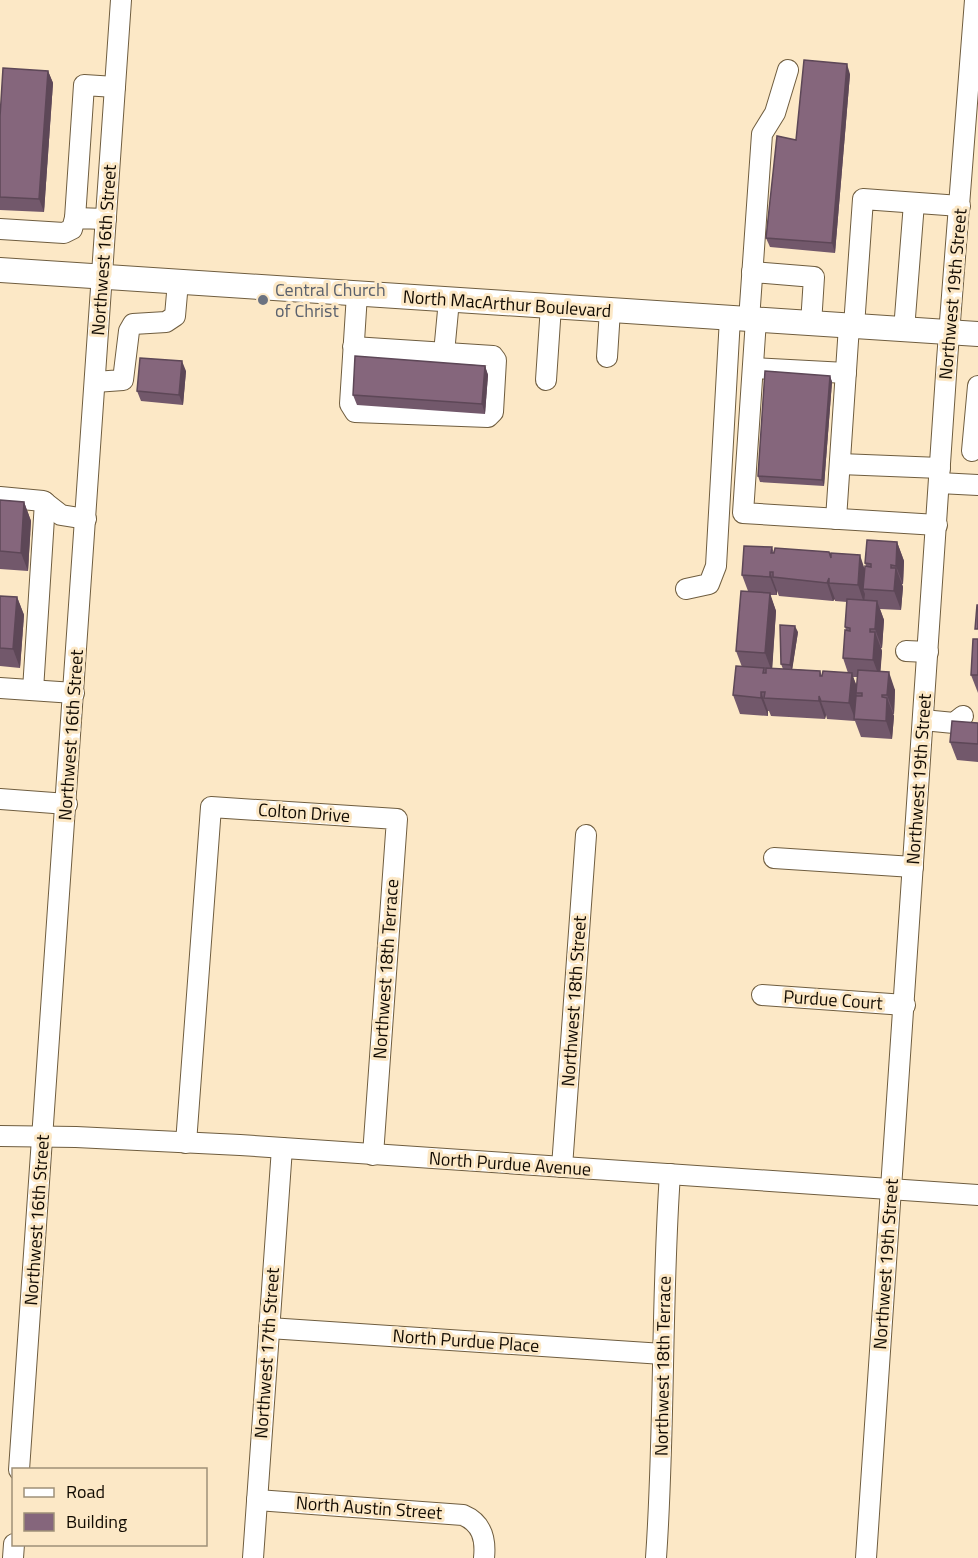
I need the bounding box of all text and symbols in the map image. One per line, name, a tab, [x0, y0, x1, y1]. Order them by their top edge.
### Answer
street label: Northwest 16th Street	[84, 163, 123, 336]
street label: Northwest 19th Street	[932, 207, 973, 381]
place label: Central Church of Christ	[275, 276, 386, 324]
street label: North MacArthur Boulevard	[402, 283, 612, 324]
marker: Central Church of Christ	[256, 293, 270, 307]
street label: Northwest 16th Street	[51, 648, 90, 821]
street label: Northwest 19th Street	[899, 692, 938, 865]
street label: Colton Drive	[257, 796, 351, 829]
street label: Northwest 18th Terrace	[366, 878, 405, 1060]
street label: Northwest 18th Street	[554, 914, 593, 1087]
street label: Purdue Court	[782, 983, 884, 1016]
street label: Northwest 16th Street	[17, 1133, 56, 1306]
street label: North Purdue Avenue	[428, 1144, 592, 1183]
street label: Northwest 19th Street	[866, 1177, 905, 1350]
street label: Northwest 17th Street	[247, 1266, 286, 1439]
street label: Northwest 18th Terrace	[647, 1276, 678, 1456]
street label: North Purdue Place	[392, 1322, 540, 1359]
legend	[12, 1468, 207, 1546]
text: Road	[66, 1478, 105, 1505]
street label: North Austin Street	[295, 1489, 444, 1526]
text: Building	[66, 1508, 127, 1535]

